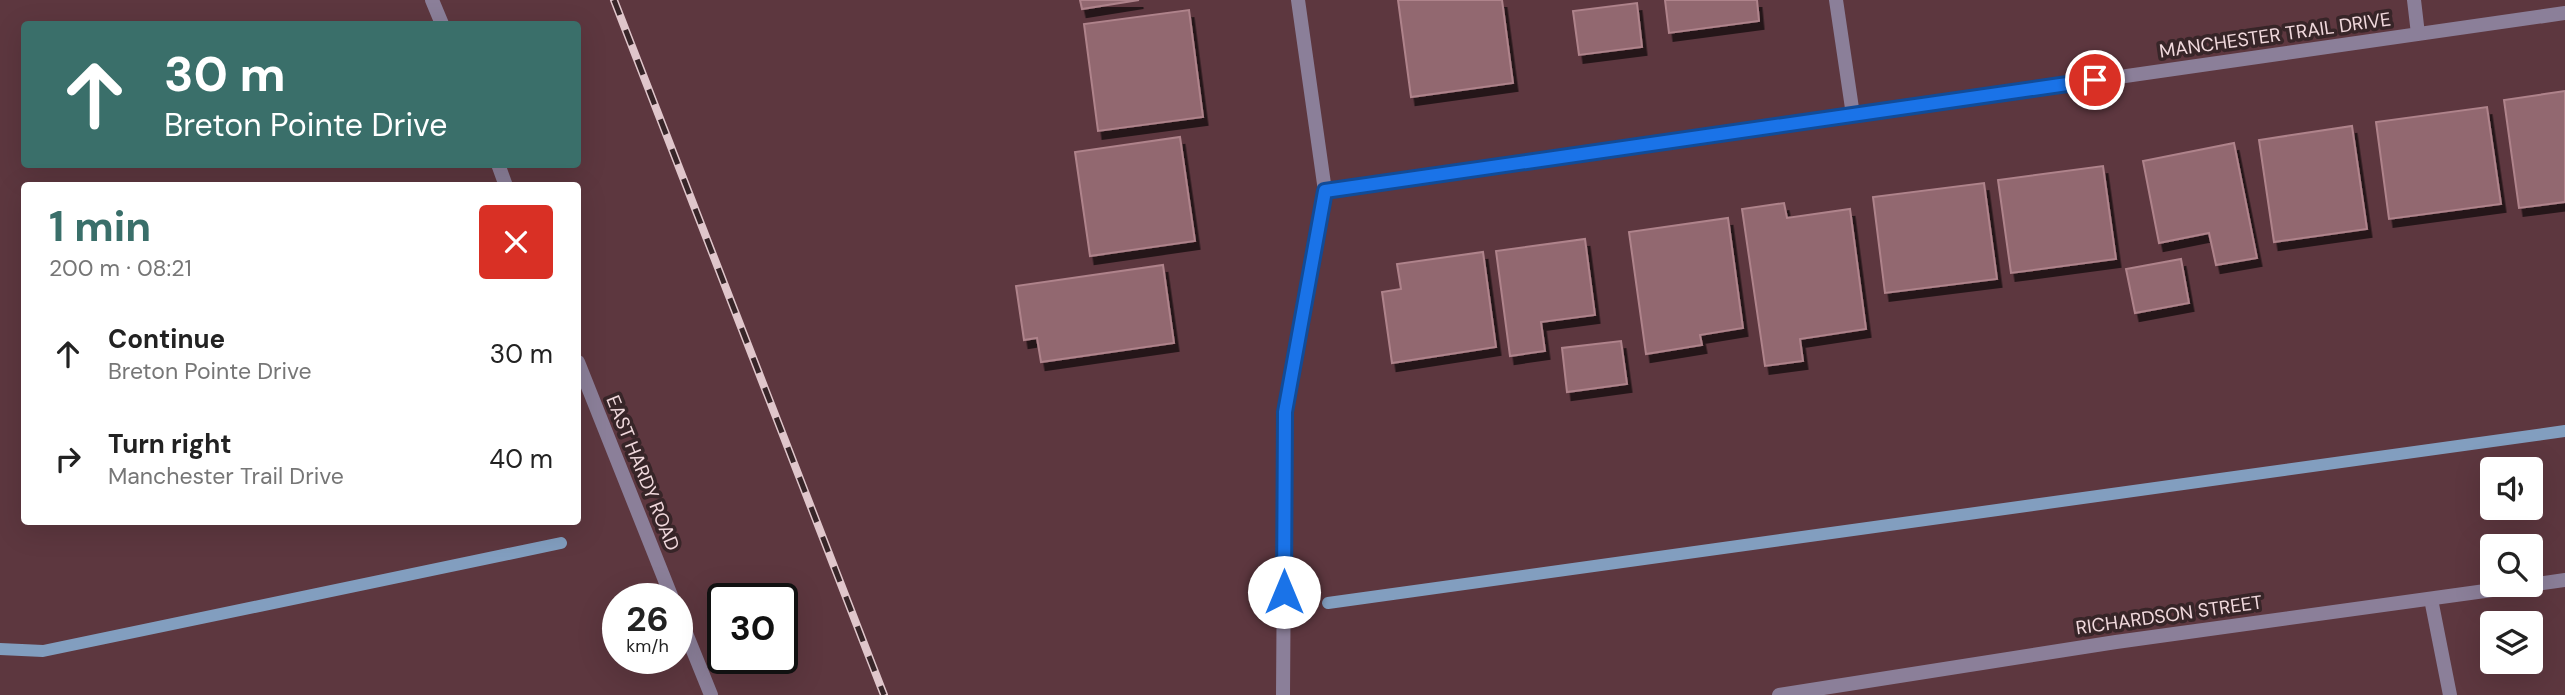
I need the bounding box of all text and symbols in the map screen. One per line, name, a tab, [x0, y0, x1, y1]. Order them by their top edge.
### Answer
street label: MANCHESTER TRAIL DRIVE	[2158, 6, 2392, 64]
text: 30 m	[164, 42, 286, 106]
icon: ahead	[49, 49, 140, 140]
pin	[2065, 50, 2125, 110]
icon: arrive	[2076, 61, 2114, 99]
text: Breton Pointe Drive	[164, 104, 447, 146]
text: 1 min	[49, 199, 151, 254]
button: close	[479, 205, 553, 279]
text: 200 m · 08:21	[49, 253, 192, 283]
text: Continue	[108, 322, 225, 356]
icon: ahead	[49, 335, 87, 373]
text: 30 m	[490, 337, 553, 371]
text: Breton Pointe Drive	[108, 356, 312, 386]
street label: EAST HARDY ROAD	[600, 392, 686, 554]
text: Turn right	[108, 427, 232, 461]
icon: right	[49, 440, 87, 478]
text: 40 m	[489, 442, 553, 476]
map controls	[2480, 457, 2543, 674]
button: sound	[2480, 457, 2543, 520]
text: Manchester Trail Drive	[108, 461, 344, 491]
button: search	[2480, 534, 2543, 597]
position arrow	[1247, 555, 1321, 629]
speed limit sign: 30	[707, 583, 798, 674]
street label: RICHARDSON STREET	[2074, 589, 2264, 640]
text: 26	[626, 596, 669, 642]
button: layers	[2480, 611, 2543, 674]
text: km/h	[626, 634, 669, 658]

